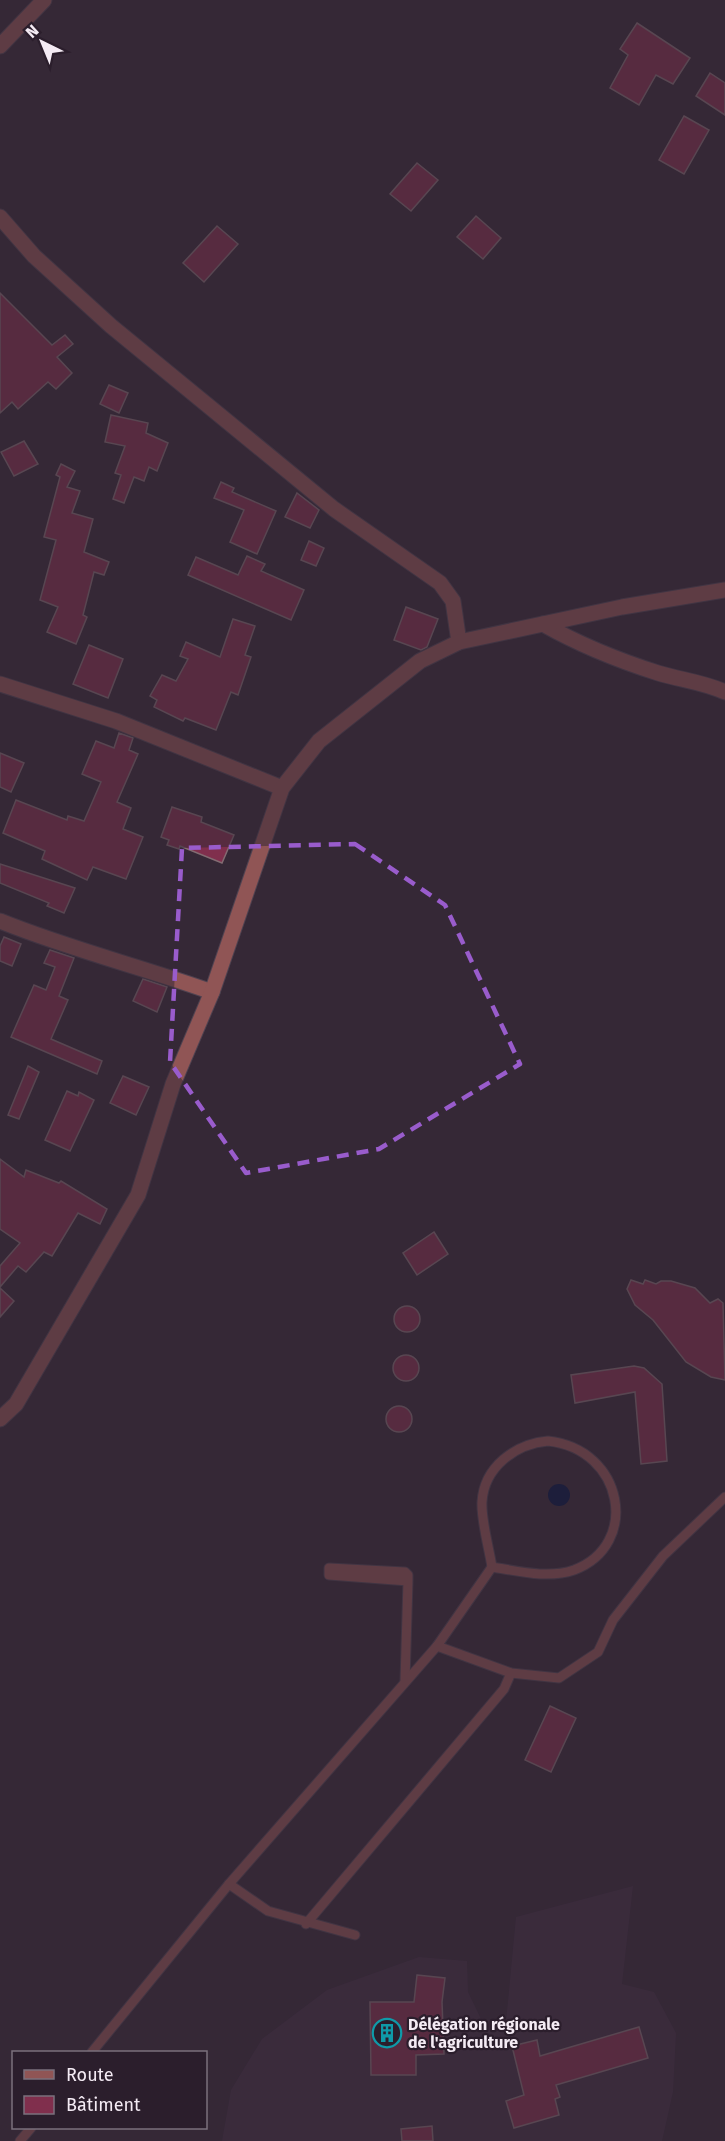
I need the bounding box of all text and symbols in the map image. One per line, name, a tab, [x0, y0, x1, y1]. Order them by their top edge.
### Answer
north arrow	[12, 12, 72, 72]
text: N	[22, 21, 42, 42]
place label: Délégation régionale de l'agriculture	[408, 2015, 560, 2052]
building icon: Délégation régionale de l'agriculture	[371, 2017, 403, 2049]
legend	[12, 2051, 207, 2129]
text: Route	[66, 2064, 114, 2086]
text: Bâtiment	[66, 2094, 141, 2116]

